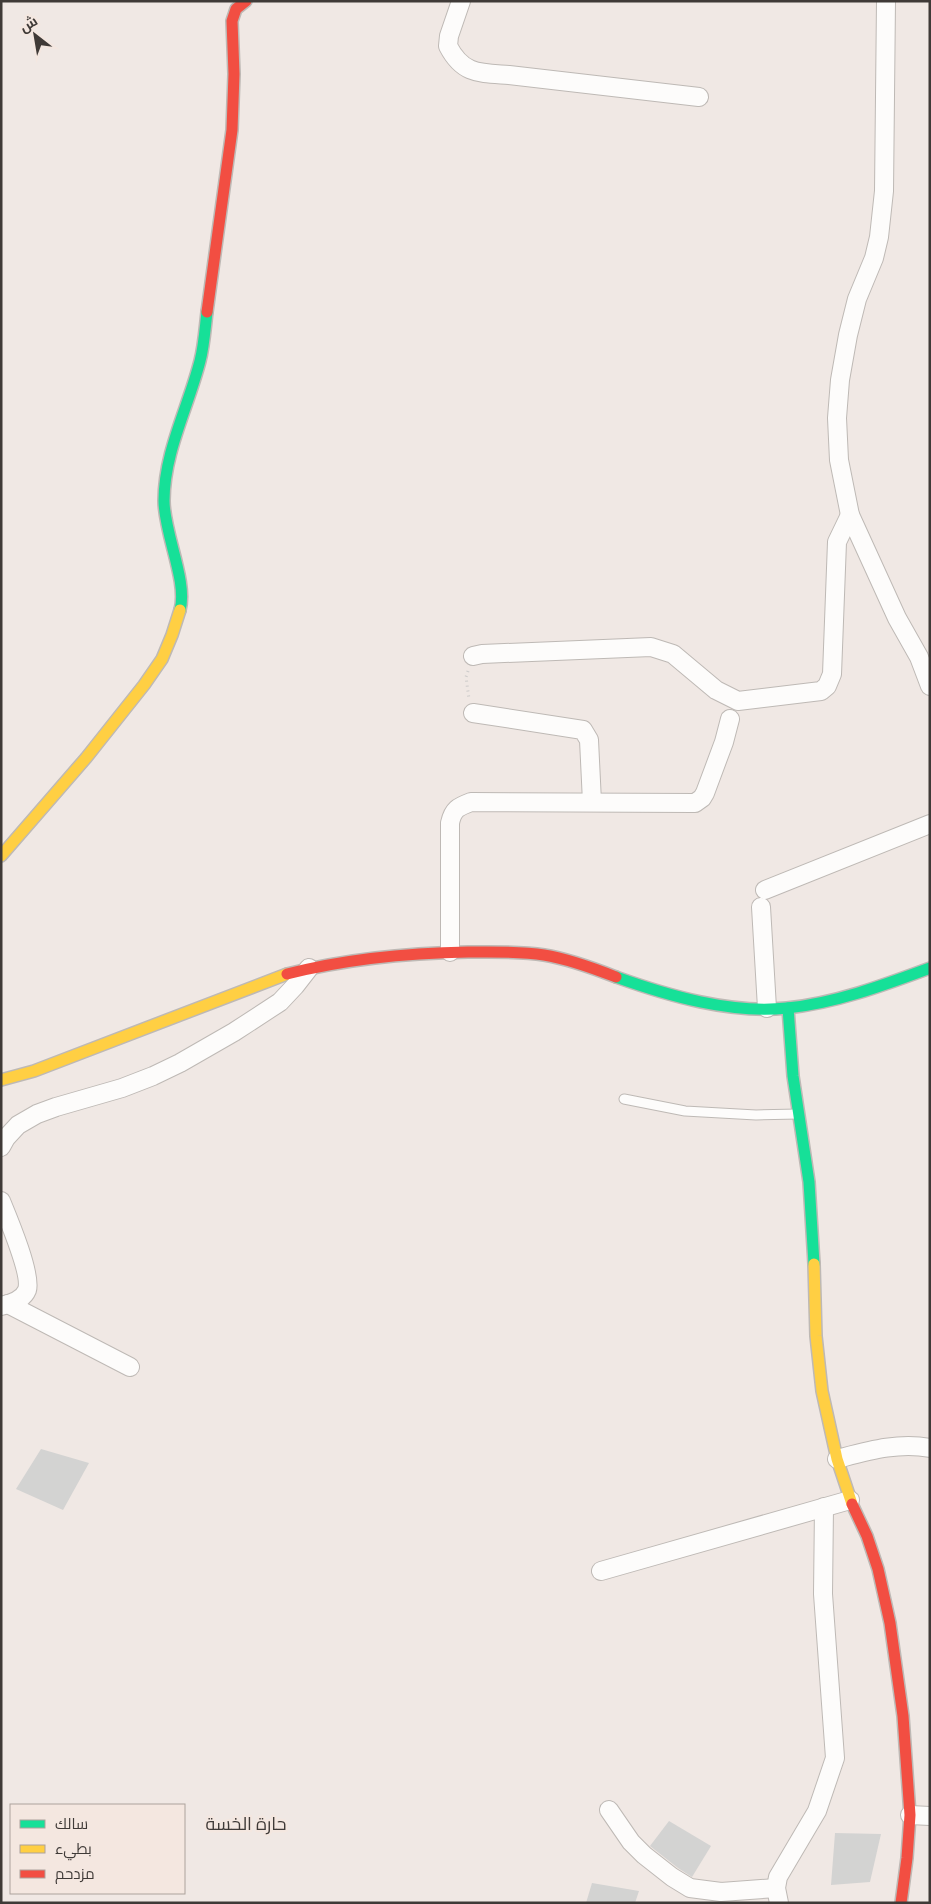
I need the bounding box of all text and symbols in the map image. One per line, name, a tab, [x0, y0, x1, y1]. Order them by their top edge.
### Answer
north arrow	[10, 10, 60, 60]
text: ش	[16, 12, 41, 36]
legend	[10, 1804, 185, 1894]
district label: حارة الخسة	[205, 1813, 287, 1835]
text: سالك	[55, 1815, 88, 1833]
text: بطيء	[55, 1840, 92, 1861]
text: مزدحم	[55, 1865, 95, 1884]

